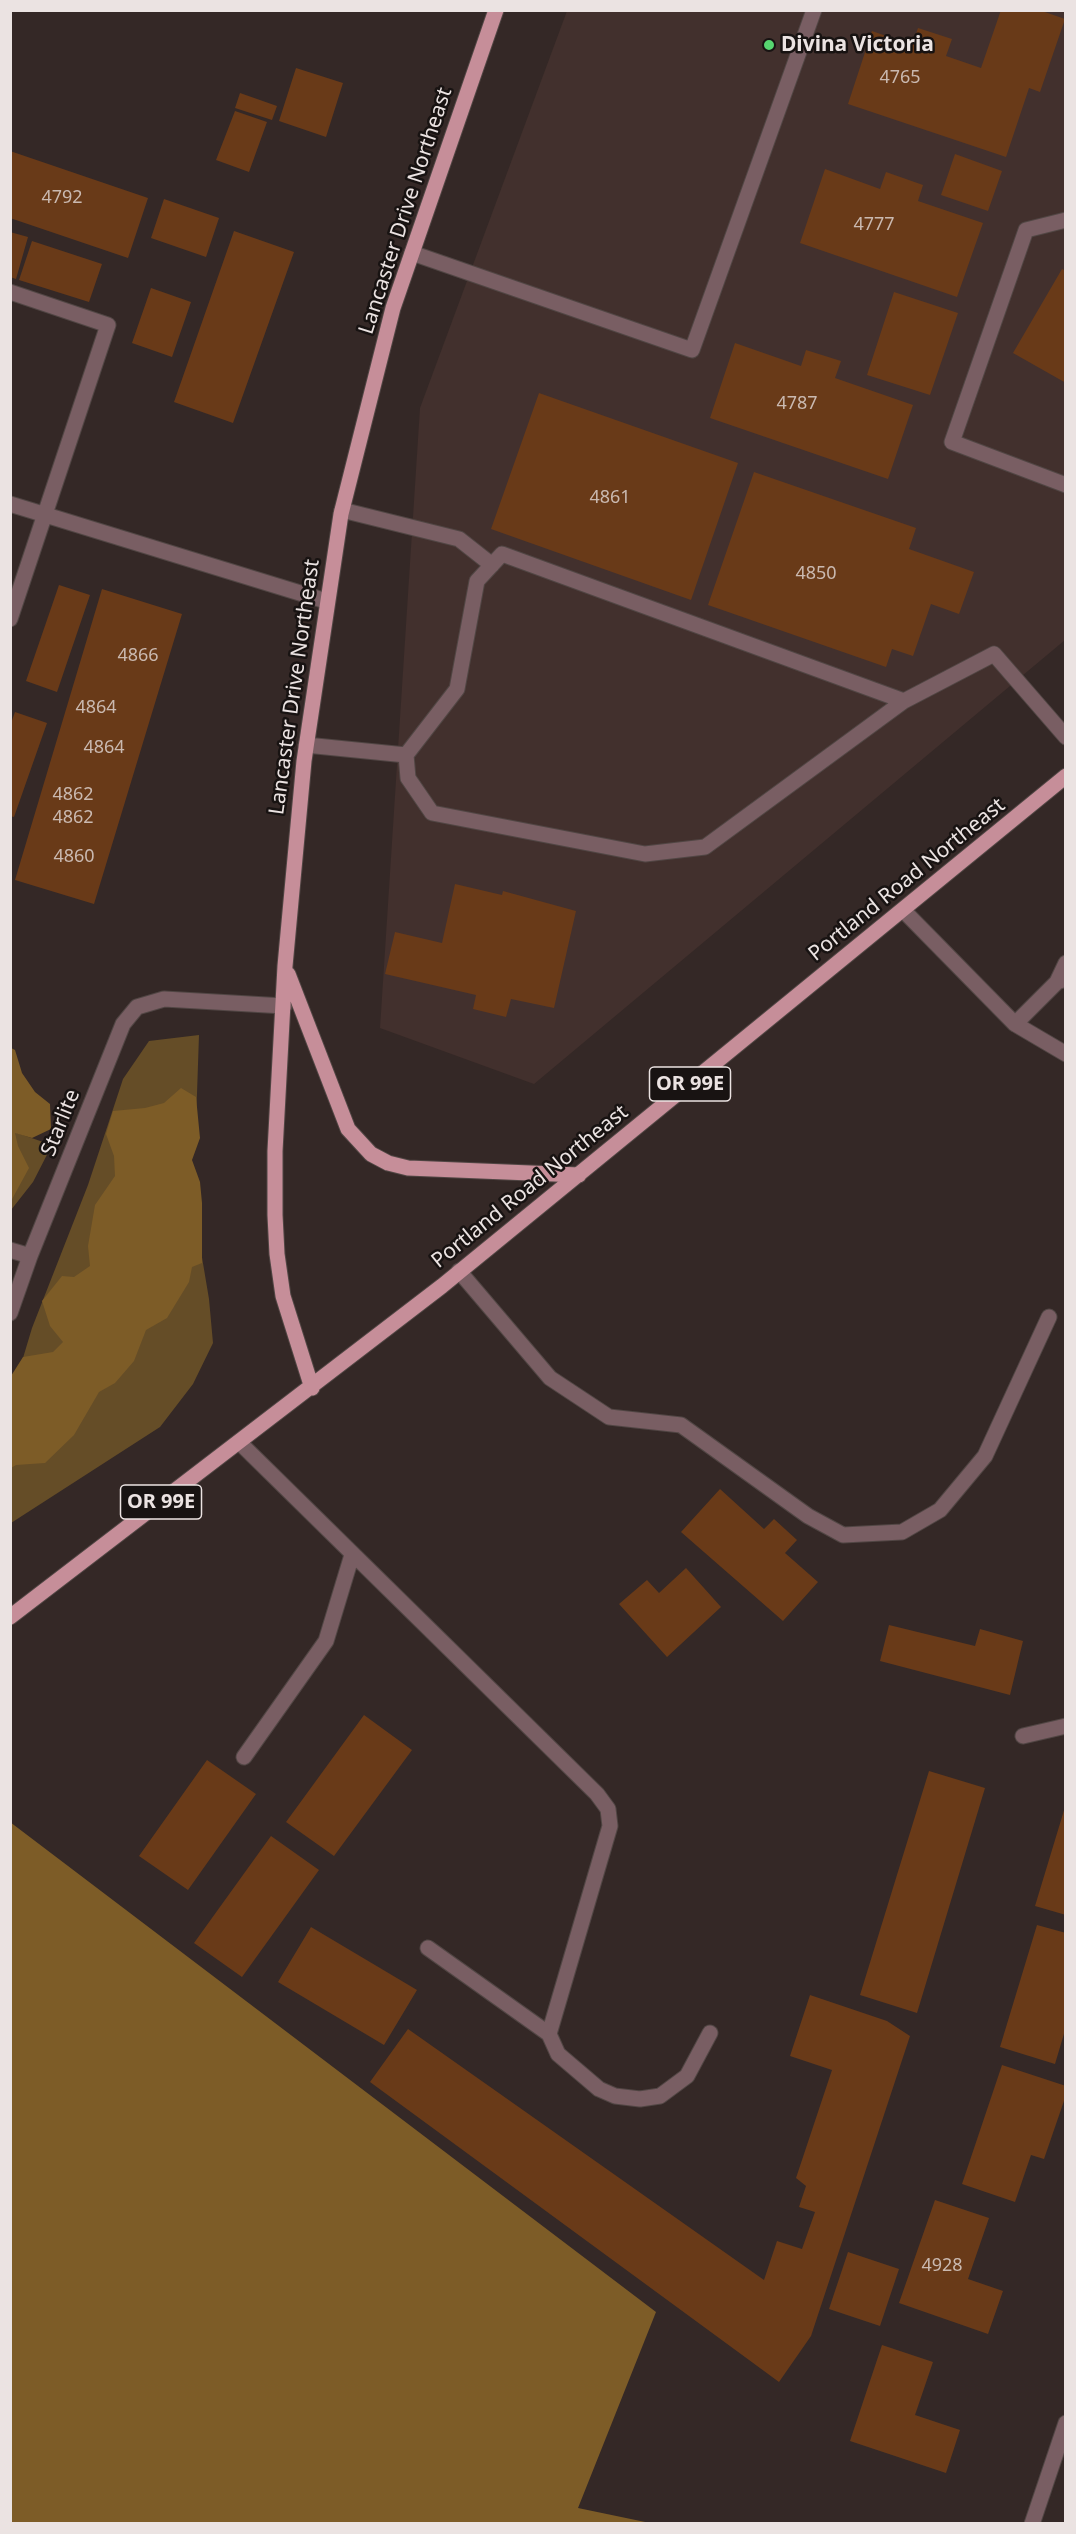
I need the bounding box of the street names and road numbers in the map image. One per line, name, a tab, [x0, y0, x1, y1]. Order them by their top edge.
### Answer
street label: Lancaster Drive Northeast	[354, 85, 458, 337]
street label: Lancaster Drive Northeast	[265, 558, 325, 816]
street label: Portland Road Northeast	[804, 793, 1010, 967]
road number: OR 99E	[650, 1067, 730, 1101]
street label: Starlite	[36, 1086, 86, 1160]
street label: Portland Road Northeast	[427, 1100, 633, 1274]
road number: OR 99E	[120, 1485, 201, 1519]

